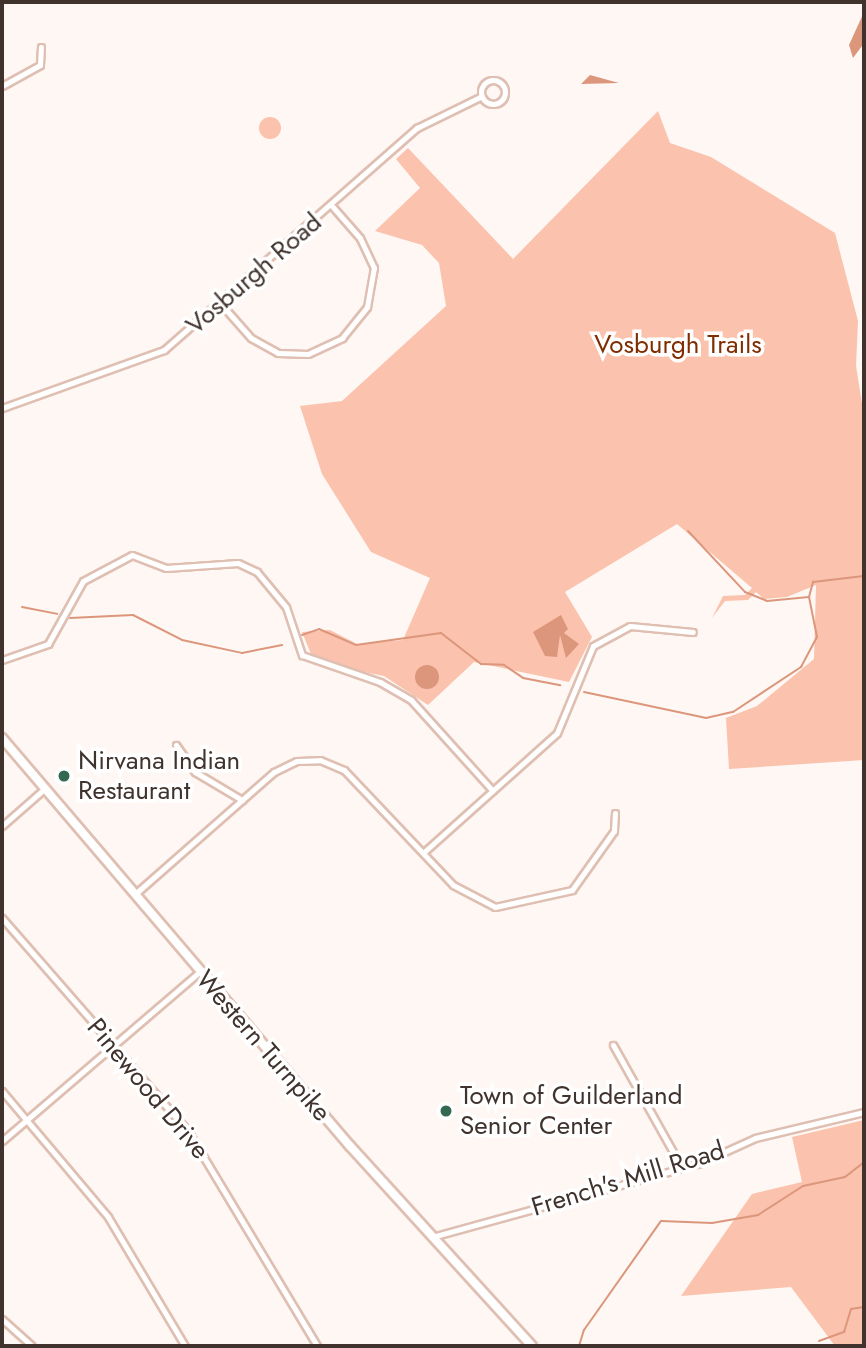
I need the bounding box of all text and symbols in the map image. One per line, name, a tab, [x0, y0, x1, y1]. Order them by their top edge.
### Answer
street label: Vosburgh Road	[180, 207, 328, 341]
park label: Vosburgh Trails	[594, 329, 762, 361]
place label: Nirvana Indian Restaurant	[78, 745, 240, 806]
marker: Nirvana Indian Restaurant	[56, 768, 72, 784]
street label: Western Turnpike	[189, 964, 337, 1128]
street label: Pinewood Drive	[80, 1012, 216, 1166]
place label: Town of Guilderland Senior Center	[460, 1080, 682, 1142]
marker: Town of Guilderland Senior Center	[438, 1103, 454, 1119]
street label: French's Mill Road	[528, 1135, 728, 1223]

